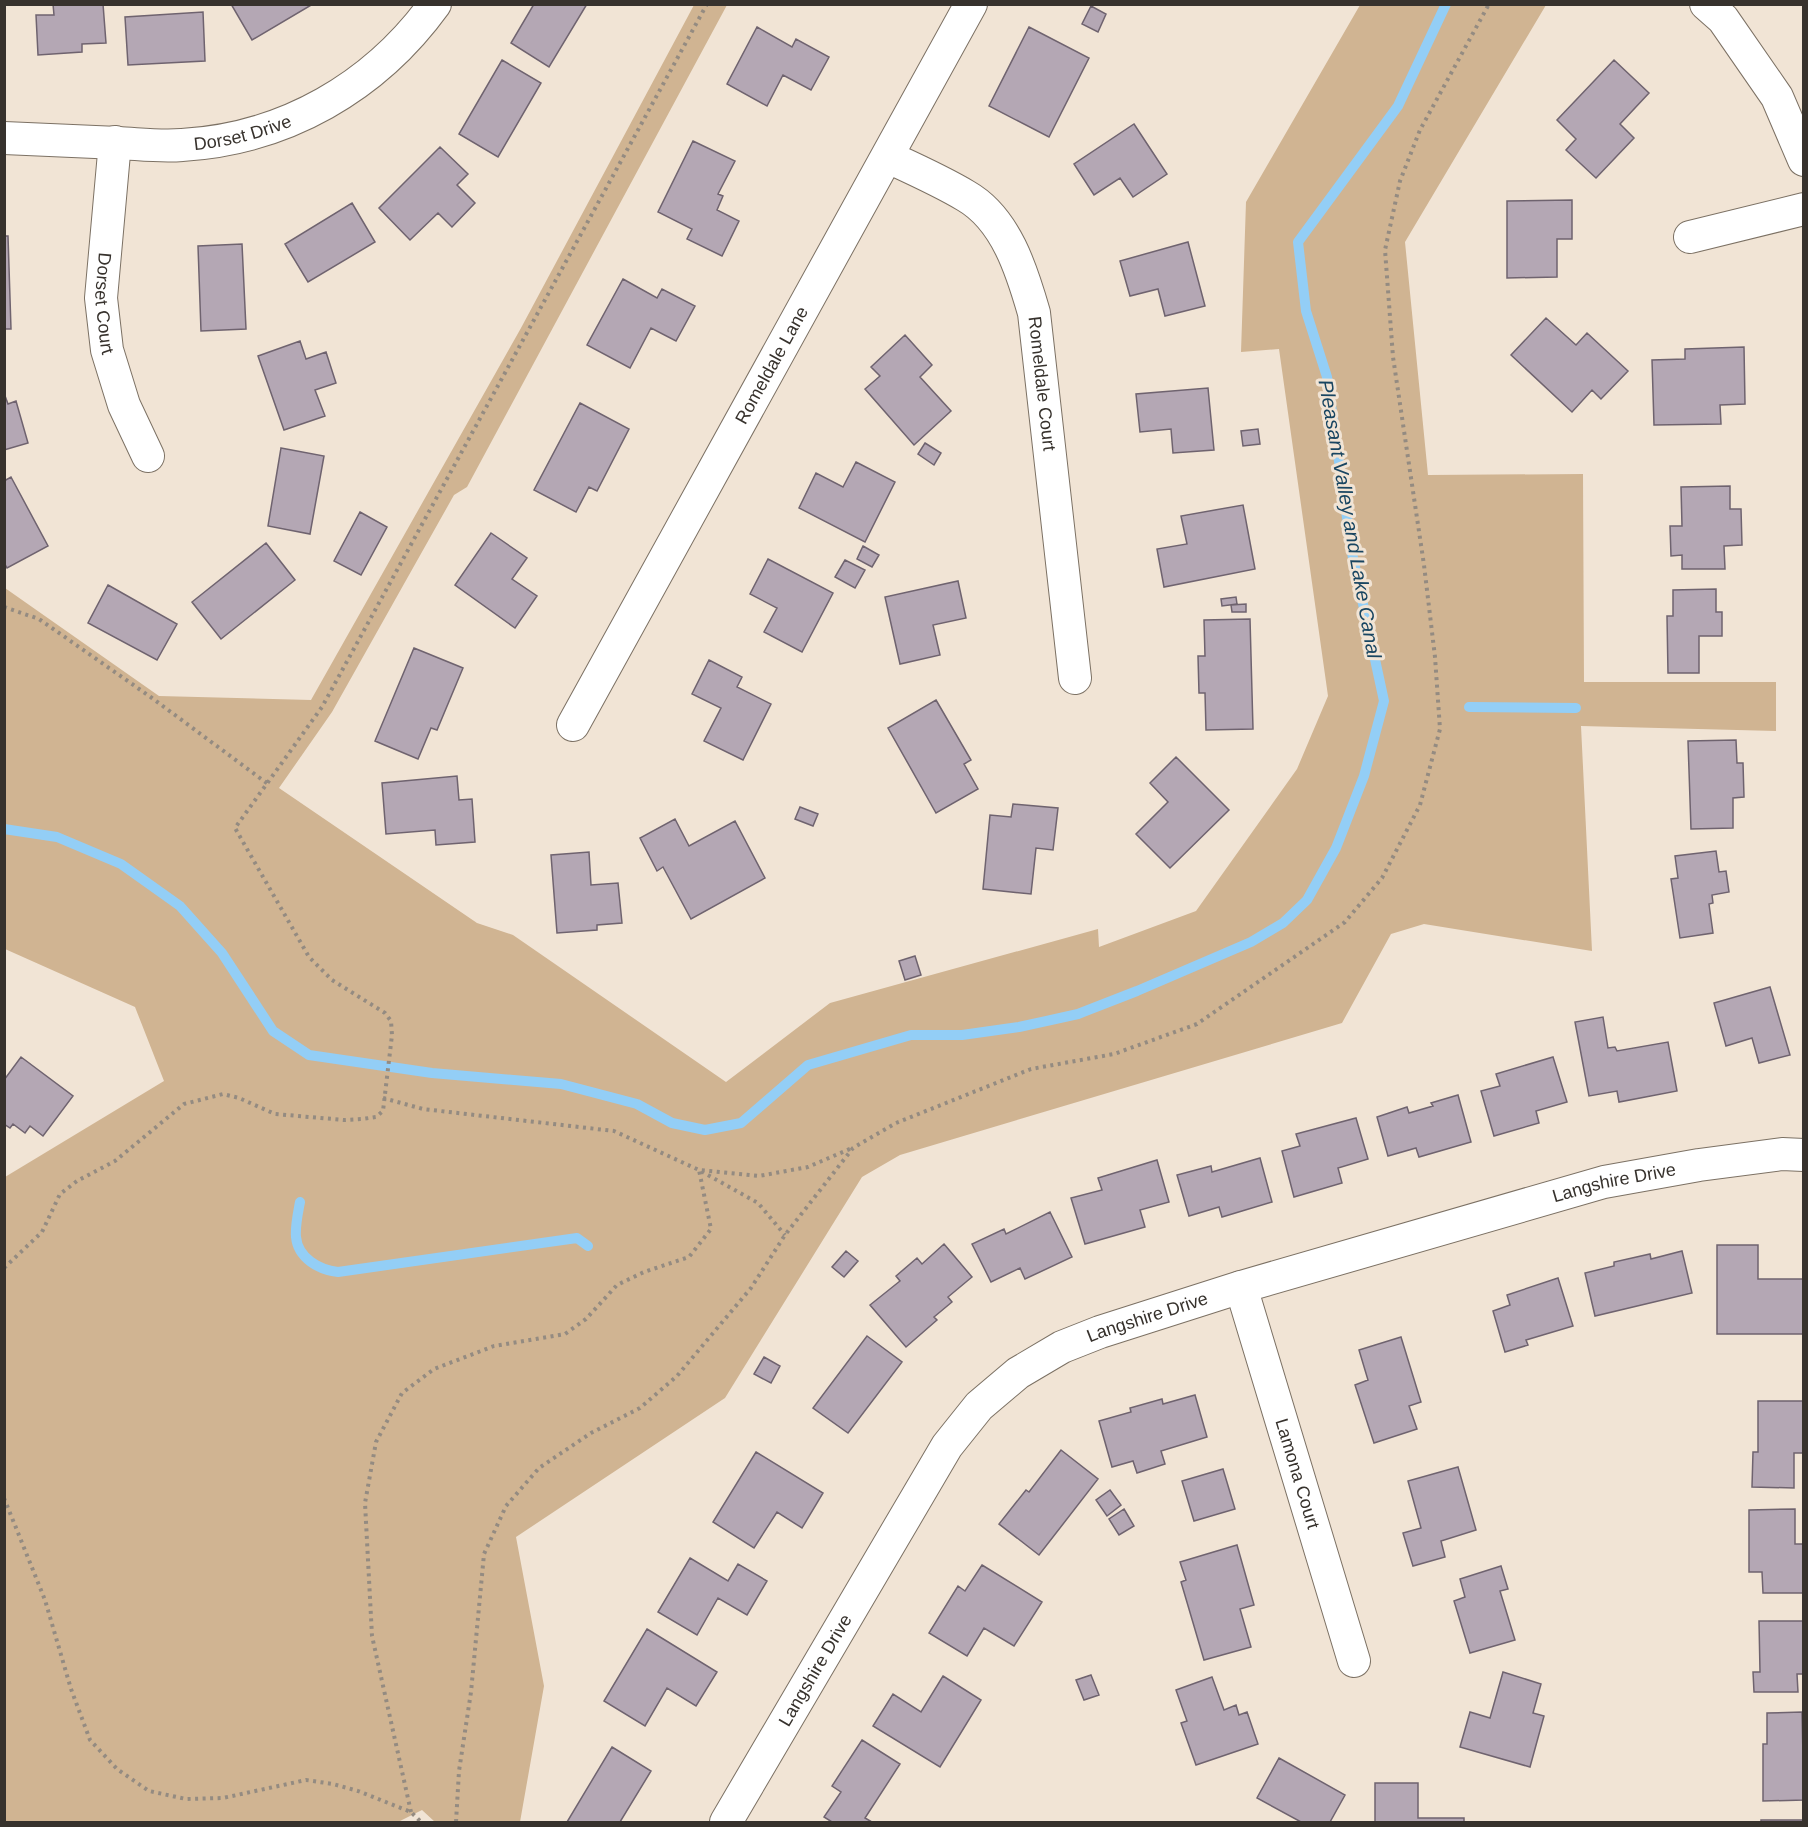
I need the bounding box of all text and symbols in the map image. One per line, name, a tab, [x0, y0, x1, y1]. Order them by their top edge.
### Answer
street label: Dorset Drive	[193, 111, 294, 154]
street label: Dorset Court	[91, 252, 118, 357]
street label: Romeldale Lane	[731, 303, 812, 427]
street label: Romeldale Court	[1024, 315, 1059, 452]
water label: Pleasant Valley and Lake Canal	[1315, 378, 1385, 661]
street label: Langshire Drive	[1550, 1159, 1677, 1206]
street label: Langshire Drive	[1084, 1288, 1210, 1346]
street label: Lamona Court	[1271, 1416, 1323, 1531]
street label: Langshire Drive	[775, 1611, 856, 1730]

